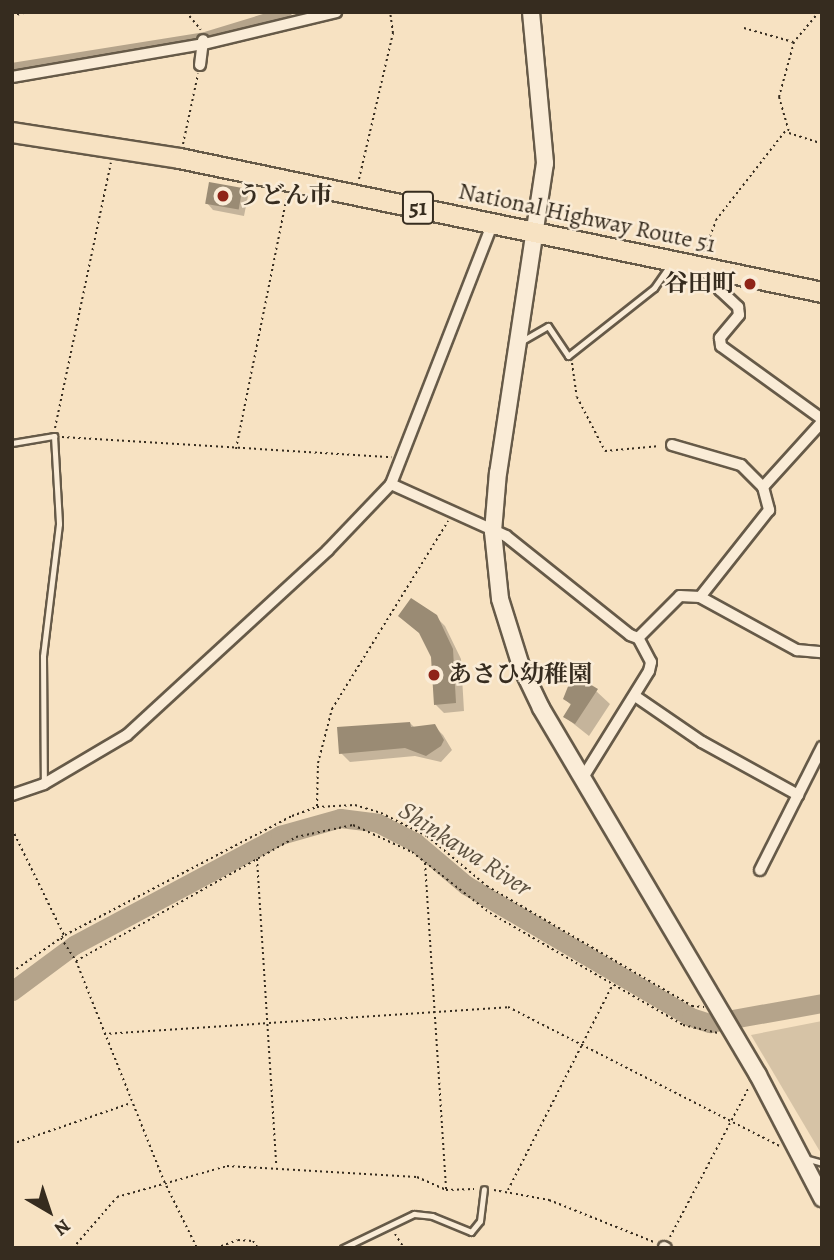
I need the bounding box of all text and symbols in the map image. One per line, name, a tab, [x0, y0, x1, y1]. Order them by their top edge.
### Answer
street label: National Highway Route 51	[456, 177, 718, 259]
place label: うどん市	[237, 182, 333, 210]
marker: うどん市	[215, 188, 231, 204]
road number: 51	[400, 188, 436, 228]
place label: 谷田町	[664, 270, 736, 298]
marker: 谷田町	[742, 276, 758, 292]
place label: あさひ幼稚園	[448, 661, 592, 689]
marker: あさひ幼稚園	[426, 667, 442, 683]
water label: Shinkawa River	[393, 795, 537, 903]
north arrow	[14, 1176, 84, 1246]
text: N	[49, 1213, 76, 1242]

